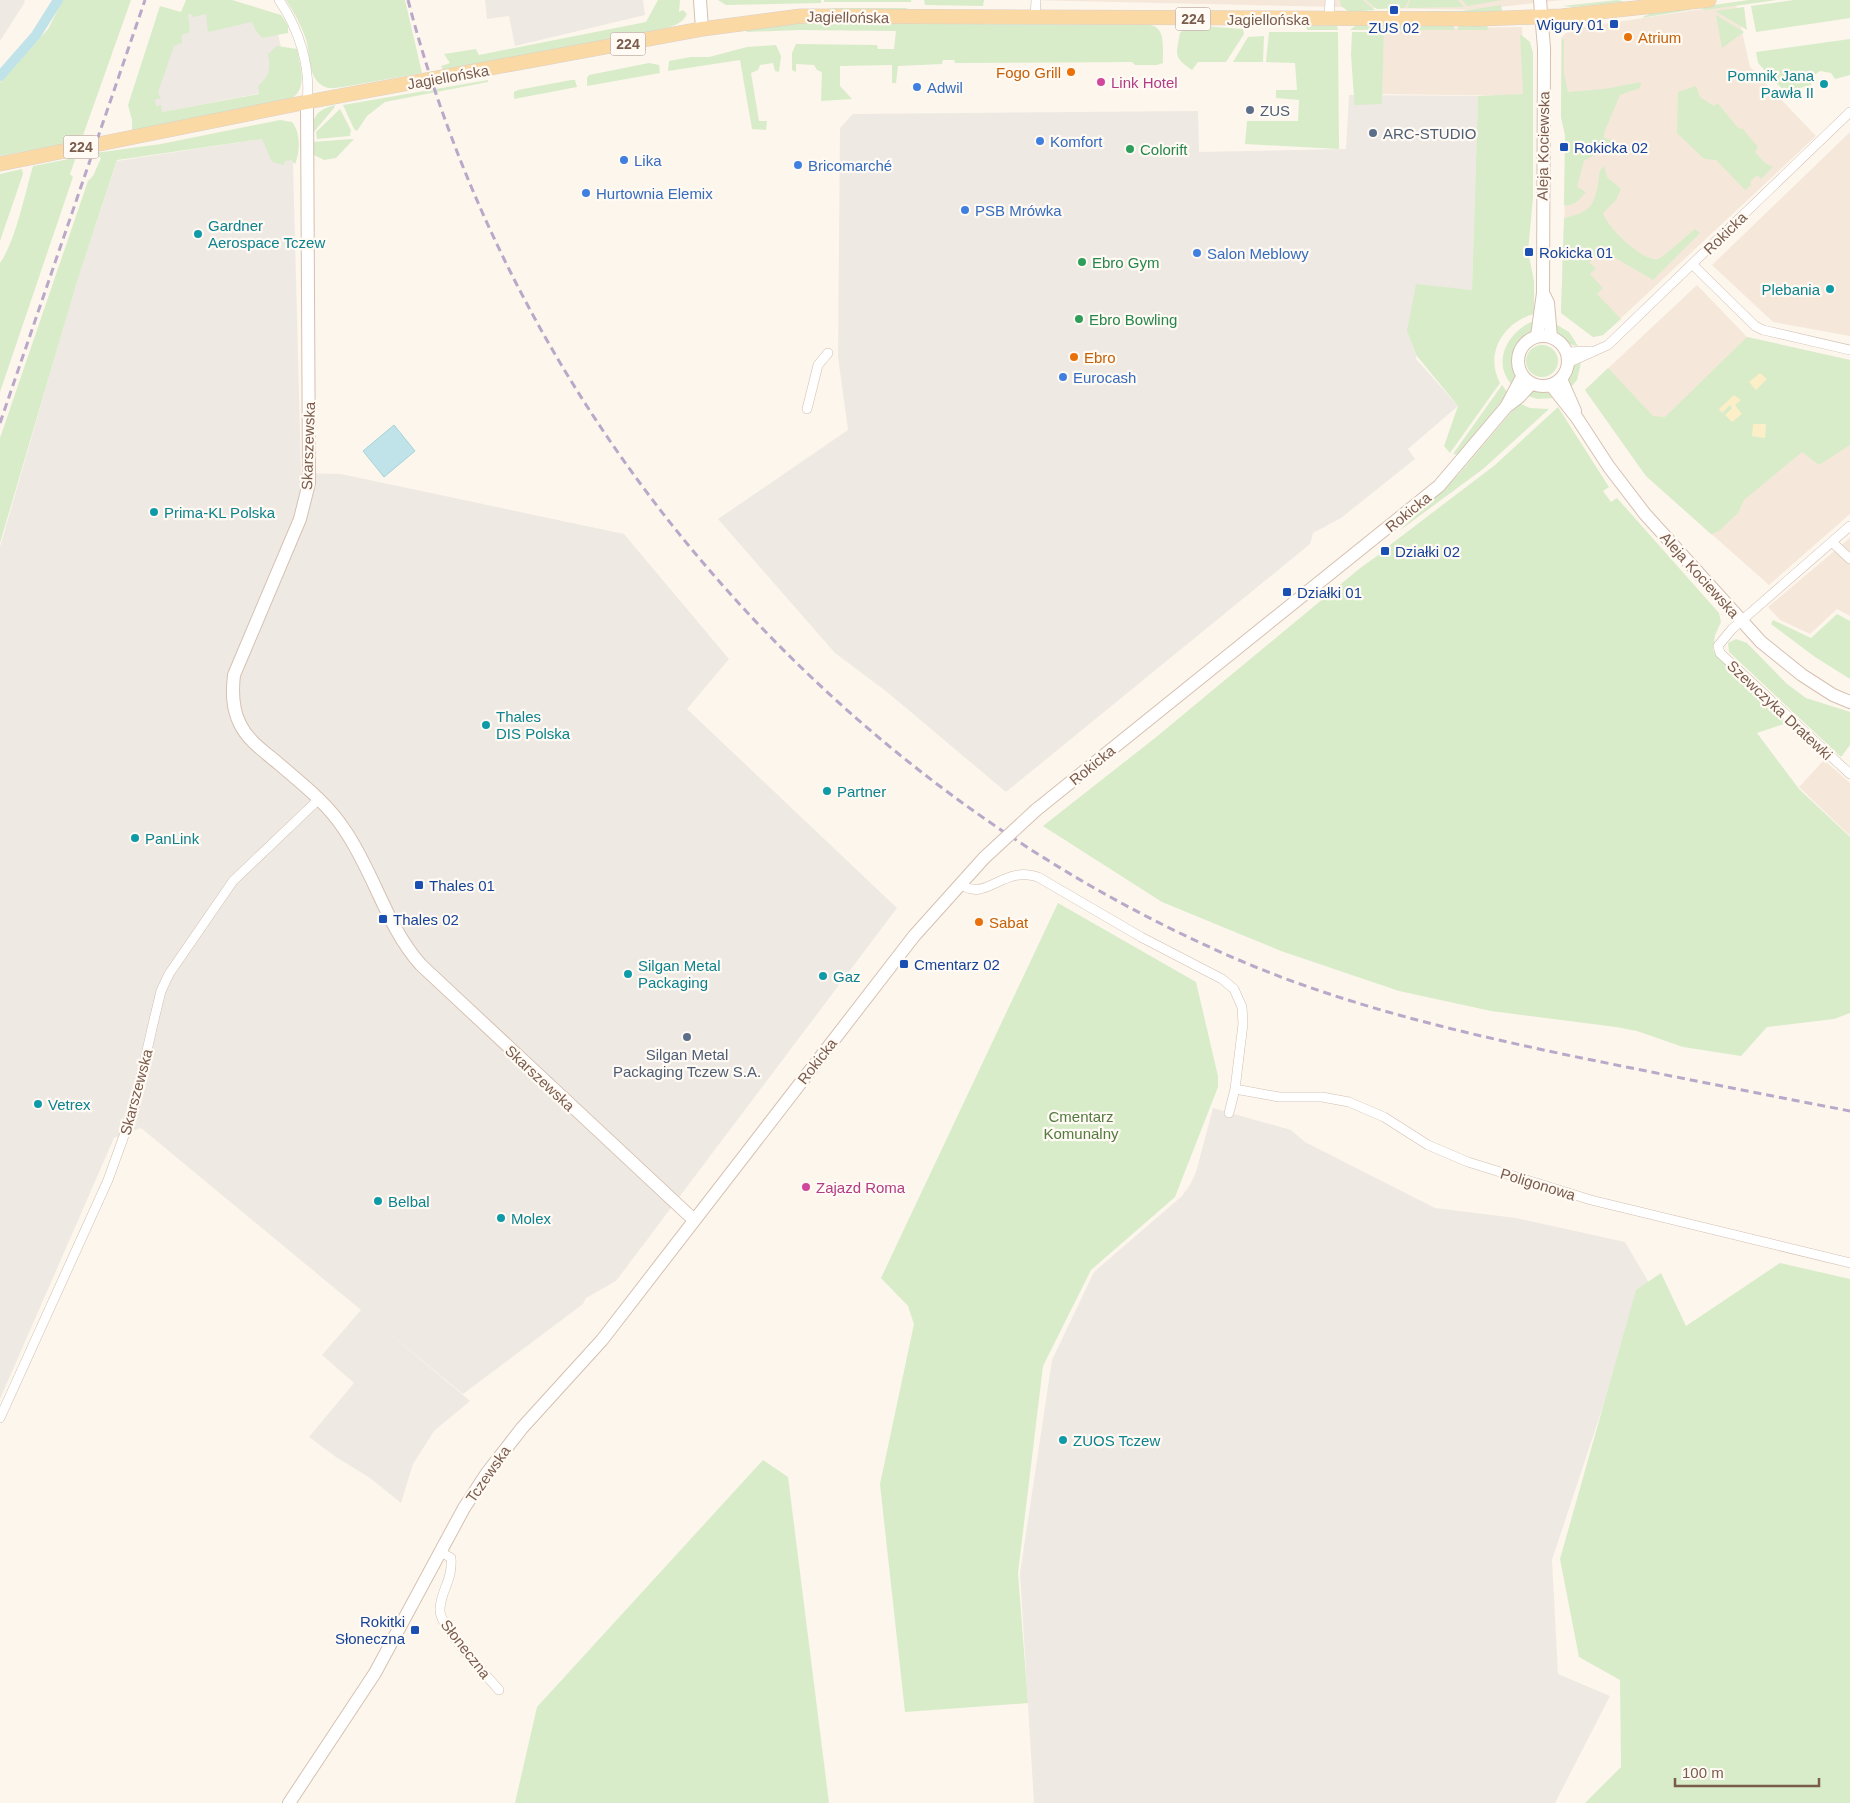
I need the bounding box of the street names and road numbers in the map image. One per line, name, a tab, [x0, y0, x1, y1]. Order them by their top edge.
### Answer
street label: Jagiellońska	[807, 8, 890, 26]
road number: 224	[1176, 8, 1210, 30]
street label: Jagiellońska	[1227, 11, 1310, 28]
road number: 224	[610, 33, 646, 56]
street label: Jagiellońska	[406, 61, 491, 93]
street label: Aleja Kociewska	[1534, 91, 1552, 201]
road number: 224	[64, 136, 98, 158]
street label: Rokicka	[1700, 208, 1751, 258]
street label: Skarszewska	[298, 401, 318, 490]
street label: Rokicka	[1382, 488, 1435, 535]
street label: Aleja Kociewska	[1657, 529, 1743, 622]
street label: Szewczyka Dratewki	[1724, 657, 1836, 763]
street label: Rokicka	[1066, 741, 1119, 788]
street label: Rokicka	[794, 1034, 841, 1087]
street label: Skarszewska	[502, 1042, 579, 1115]
street label: Skarszewska	[116, 1046, 156, 1137]
street label: Poligonowa	[1498, 1165, 1578, 1204]
street label: Tczewska	[462, 1442, 514, 1506]
street label: Słoneczna	[438, 1616, 495, 1682]

